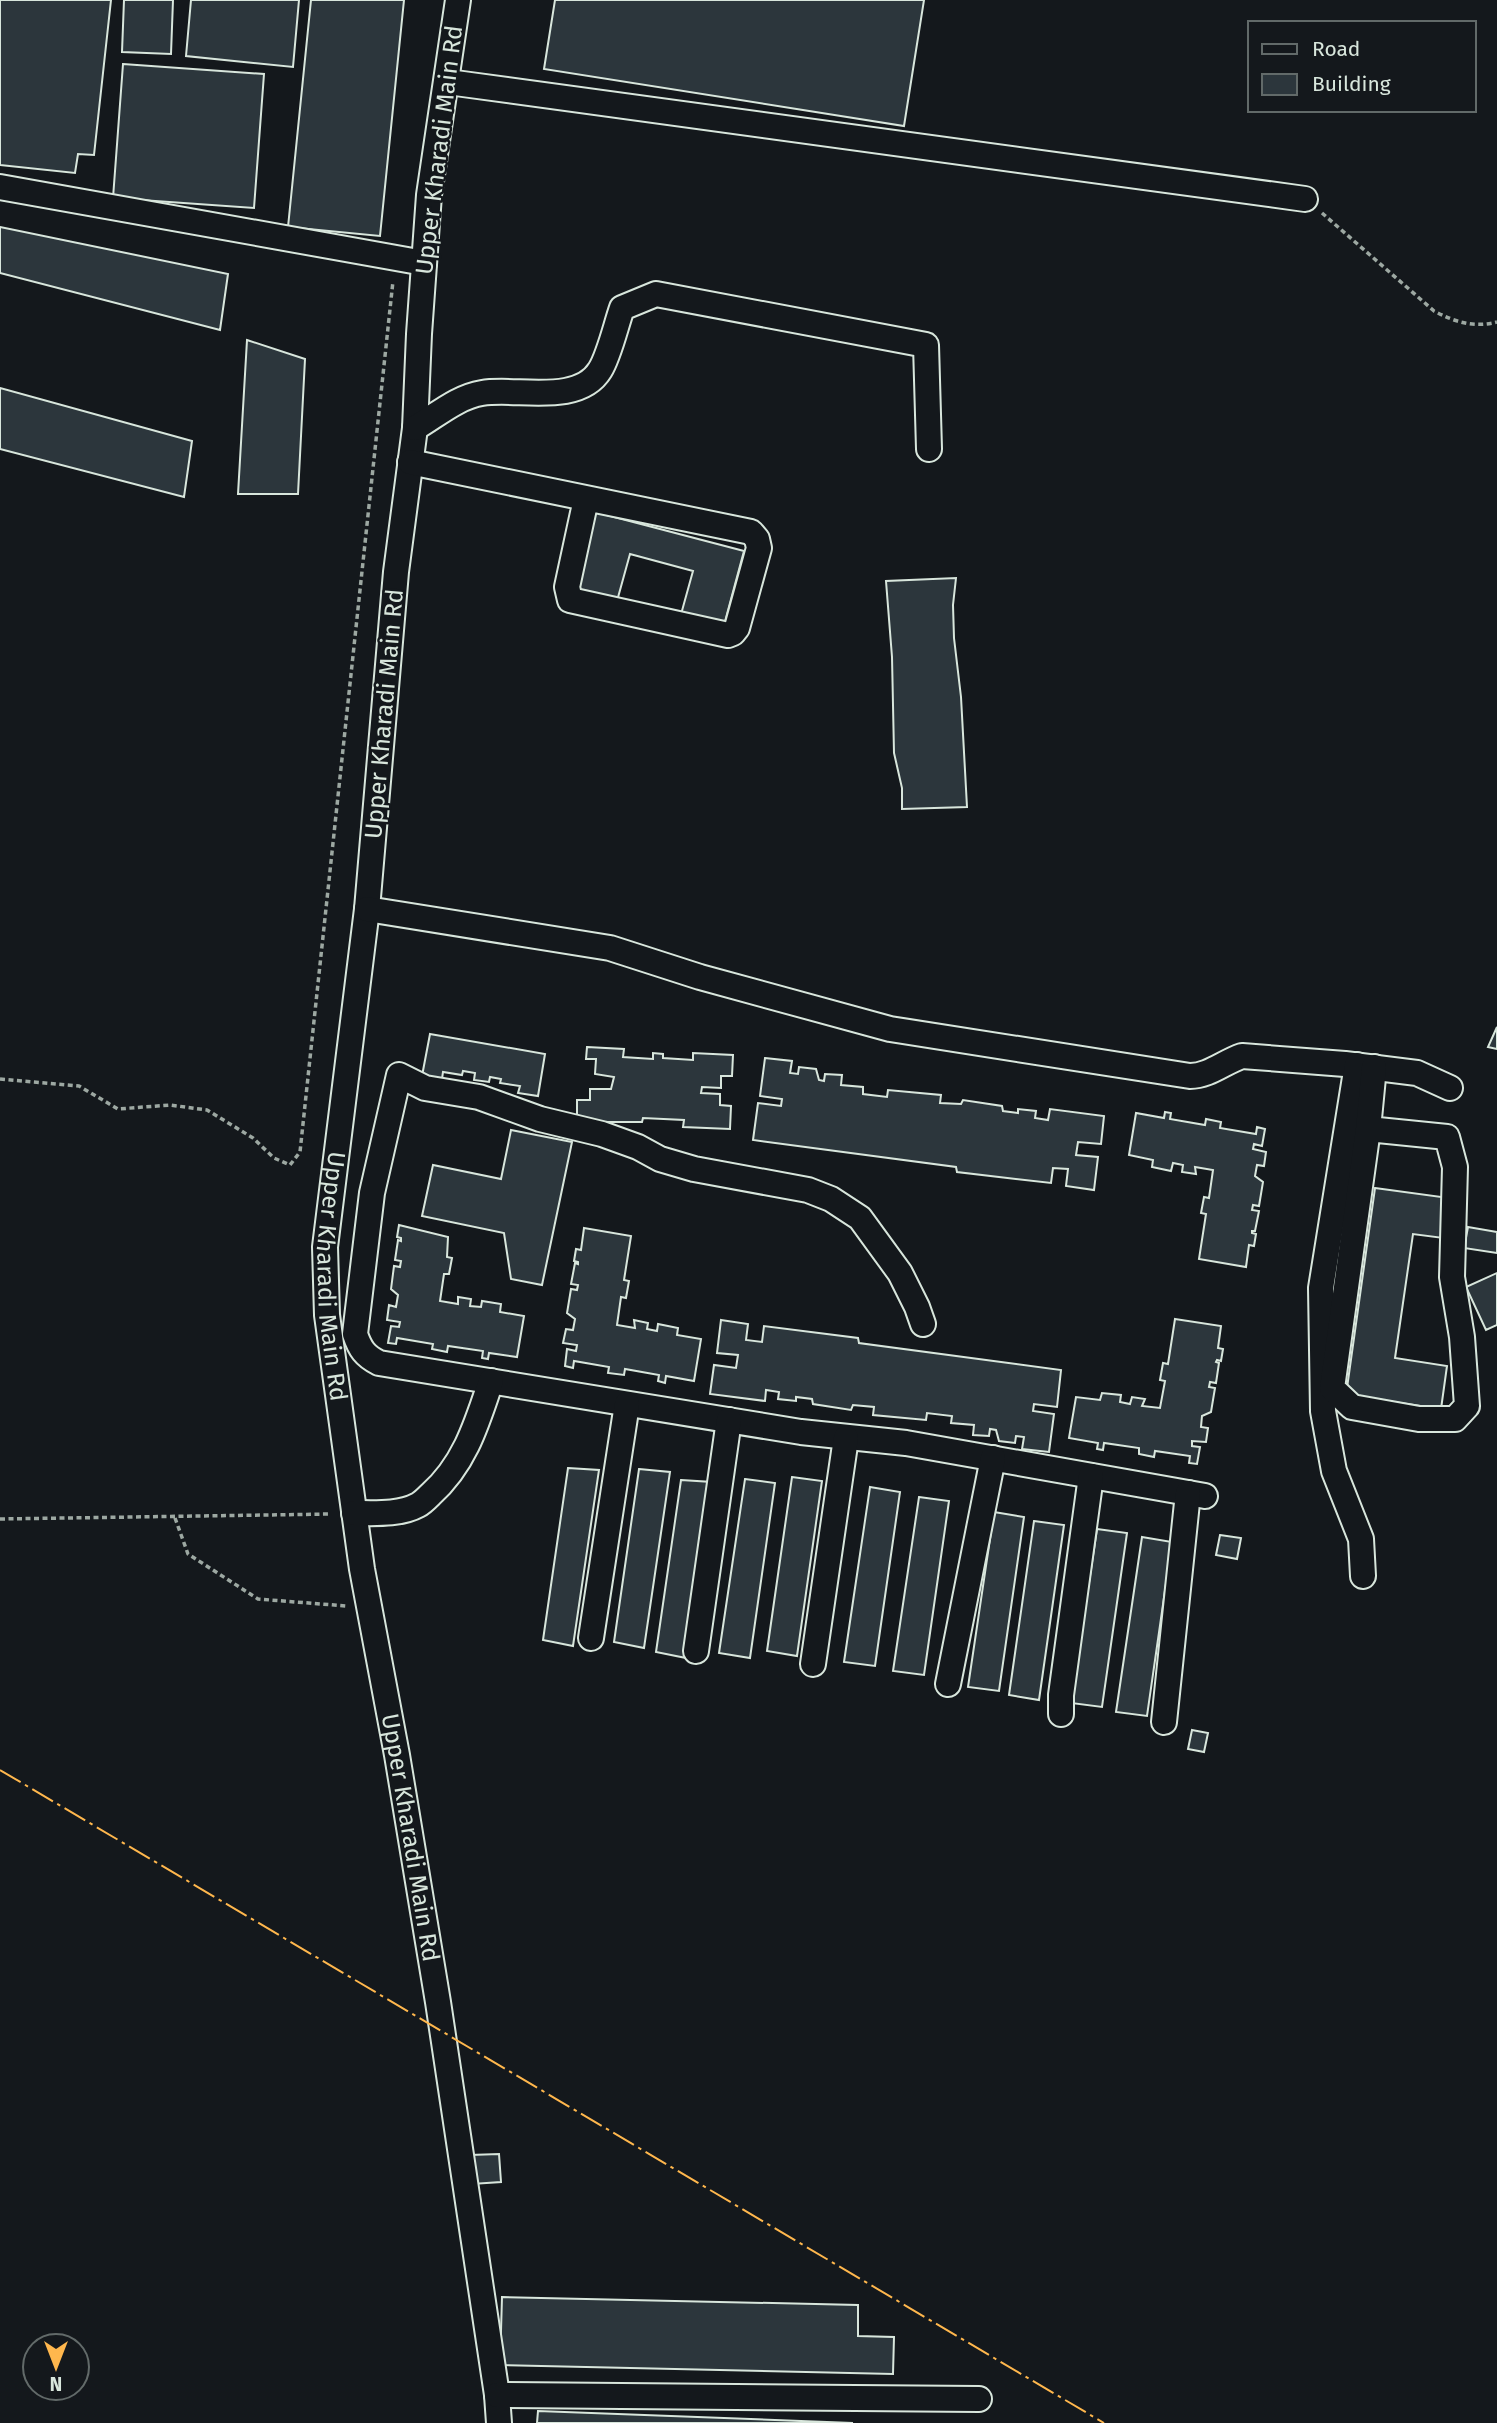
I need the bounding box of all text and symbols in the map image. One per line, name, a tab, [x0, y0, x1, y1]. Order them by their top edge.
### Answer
legend	[1248, 21, 1476, 112]
street label: Upper Kharadi Main Rd	[410, 24, 468, 276]
text: Road	[1312, 36, 1360, 62]
text: Building	[1312, 71, 1391, 97]
street label: Upper Kharadi Main Rd	[359, 588, 409, 840]
street label: Upper Kharadi Main Rd	[310, 1150, 353, 1403]
street label: Upper Kharadi Main Rd	[376, 1711, 445, 1964]
north arrow	[21, 2332, 91, 2402]
text: N	[50, 2372, 62, 2395]

